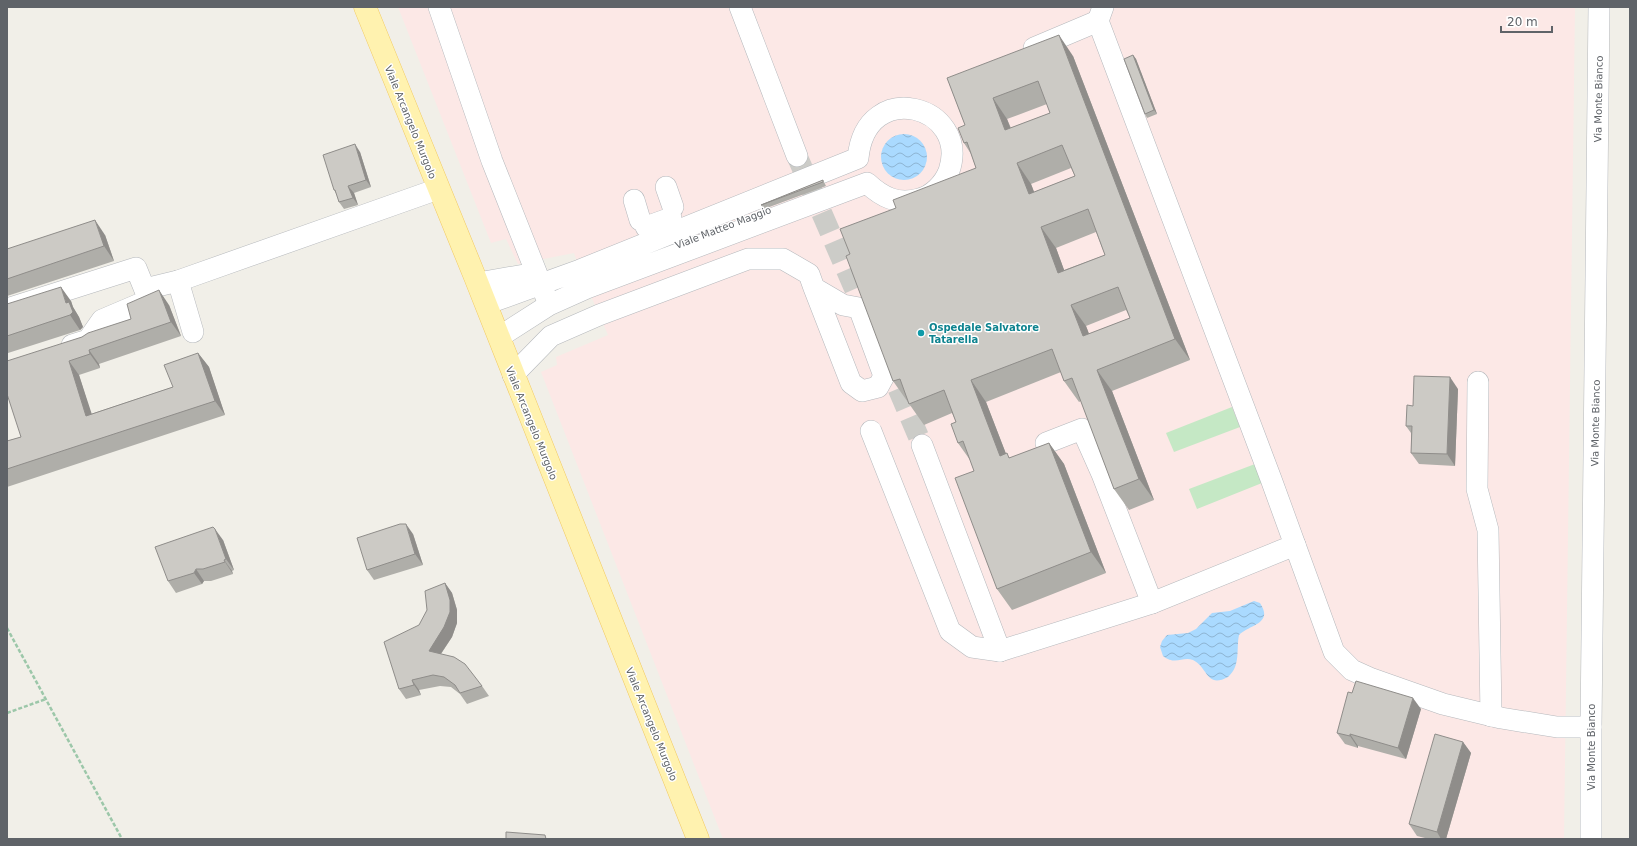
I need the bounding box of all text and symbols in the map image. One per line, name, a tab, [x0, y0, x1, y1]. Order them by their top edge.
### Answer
scale bar	[1501, 8, 1552, 34]
text: 20 m	[1507, 15, 1538, 29]
street label: Via Monte Bianco	[1592, 56, 1605, 142]
street label: Viale Arcangelo Murgolo	[383, 64, 438, 180]
street label: Viale Matteo Maggio	[674, 204, 773, 251]
place label: Ospedale Salvatore Tatarella	[929, 322, 1039, 345]
marker: Ospedale Salvatore Tatarella	[916, 328, 926, 338]
street label: Viale Arcangelo Murgolo	[504, 365, 559, 481]
street label: Via Monte Bianco	[1589, 380, 1602, 466]
street label: Viale Arcangelo Murgolo	[624, 666, 679, 782]
street label: Via Monte Bianco	[1586, 704, 1597, 790]

